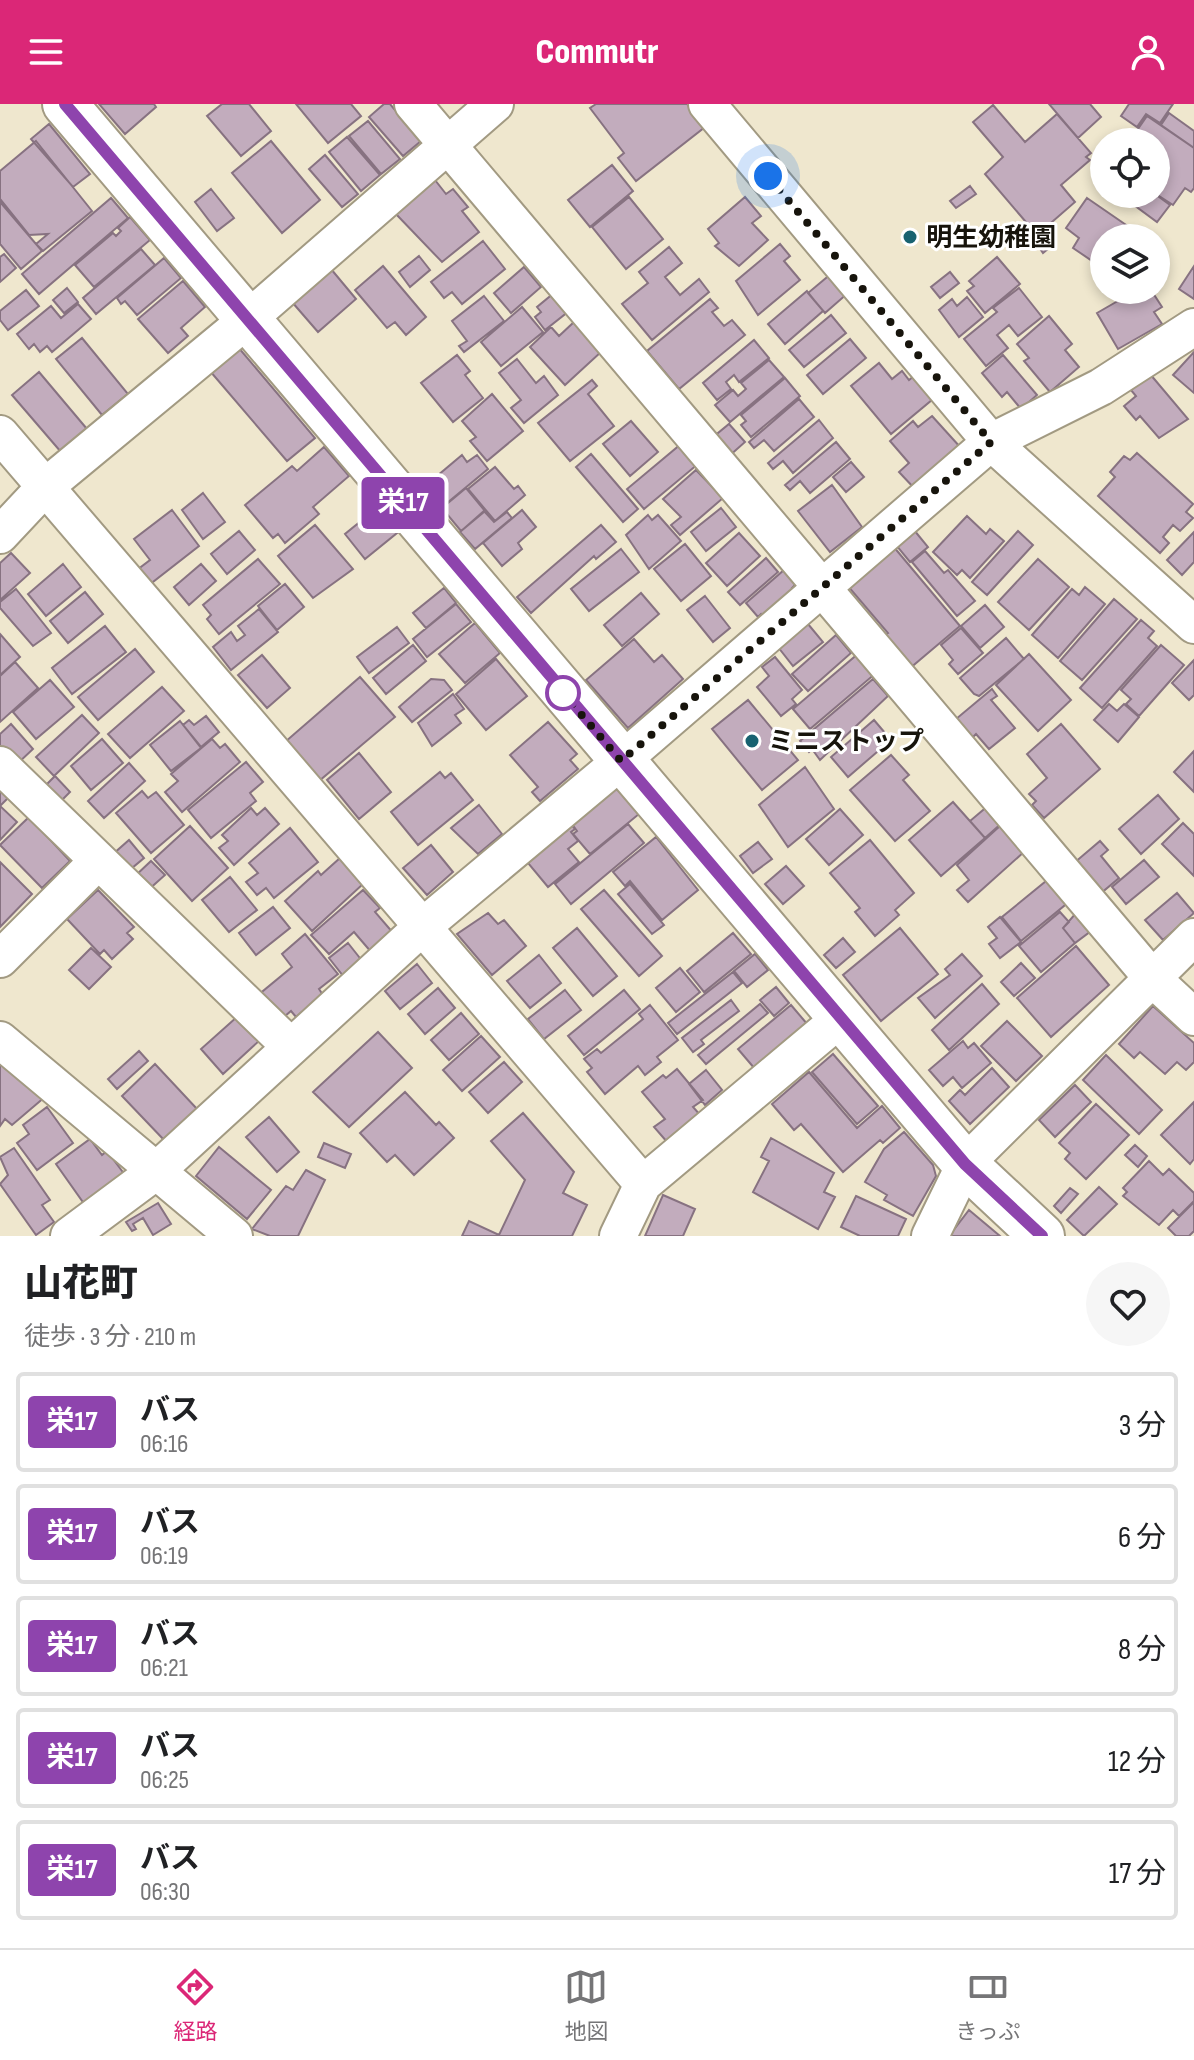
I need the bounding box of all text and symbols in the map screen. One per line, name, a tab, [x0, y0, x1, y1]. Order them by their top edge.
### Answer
icon: menu	[24, 30, 68, 74]
icon: person	[1126, 30, 1170, 74]
text: Commutr	[536, 31, 659, 74]
map controls	[1090, 128, 1170, 304]
button: locate	[1090, 128, 1170, 208]
your location	[748, 156, 788, 196]
place label: 明生幼稚園	[926, 223, 1056, 254]
button: layers	[1090, 224, 1170, 304]
marker: 明生幼稚園	[901, 228, 919, 246]
line badge: 栄17	[357, 477, 449, 529]
text: 栄17	[378, 486, 429, 519]
unlabelled marker	[546, 676, 580, 710]
place label: ミニストップ	[768, 727, 924, 758]
marker: ミニストップ	[743, 732, 761, 750]
text: 山花町	[24, 1262, 138, 1307]
button: heart	[1086, 1262, 1170, 1346]
text: 徒歩 · 3 分 · 210 m	[24, 1322, 196, 1353]
text: バス	[140, 1393, 200, 1429]
text: 栄17	[47, 1405, 98, 1438]
text: 3 分	[1119, 1408, 1166, 1444]
text: 06:16	[140, 1429, 188, 1460]
text: バス	[140, 1505, 200, 1541]
text: 栄17	[47, 1517, 98, 1550]
text: 6 分	[1118, 1520, 1166, 1556]
text: 06:19	[140, 1541, 189, 1572]
text: バス	[140, 1617, 200, 1653]
text: 栄17	[47, 1629, 98, 1662]
text: 8 分	[1118, 1632, 1166, 1668]
text: 06:21	[140, 1653, 188, 1684]
text: バス	[140, 1729, 200, 1765]
text: 栄17	[47, 1741, 98, 1774]
text: 12 分	[1108, 1744, 1166, 1780]
text: 06:25	[140, 1765, 189, 1796]
text: バス	[140, 1841, 200, 1877]
text: 栄17	[47, 1853, 98, 1886]
text: 17 分	[1109, 1856, 1166, 1892]
text: 06:30	[140, 1877, 190, 1908]
tab: 経路	[173, 1965, 217, 2046]
tab: 地図	[564, 1965, 608, 2046]
tab: きっぷ	[955, 1965, 1021, 2046]

